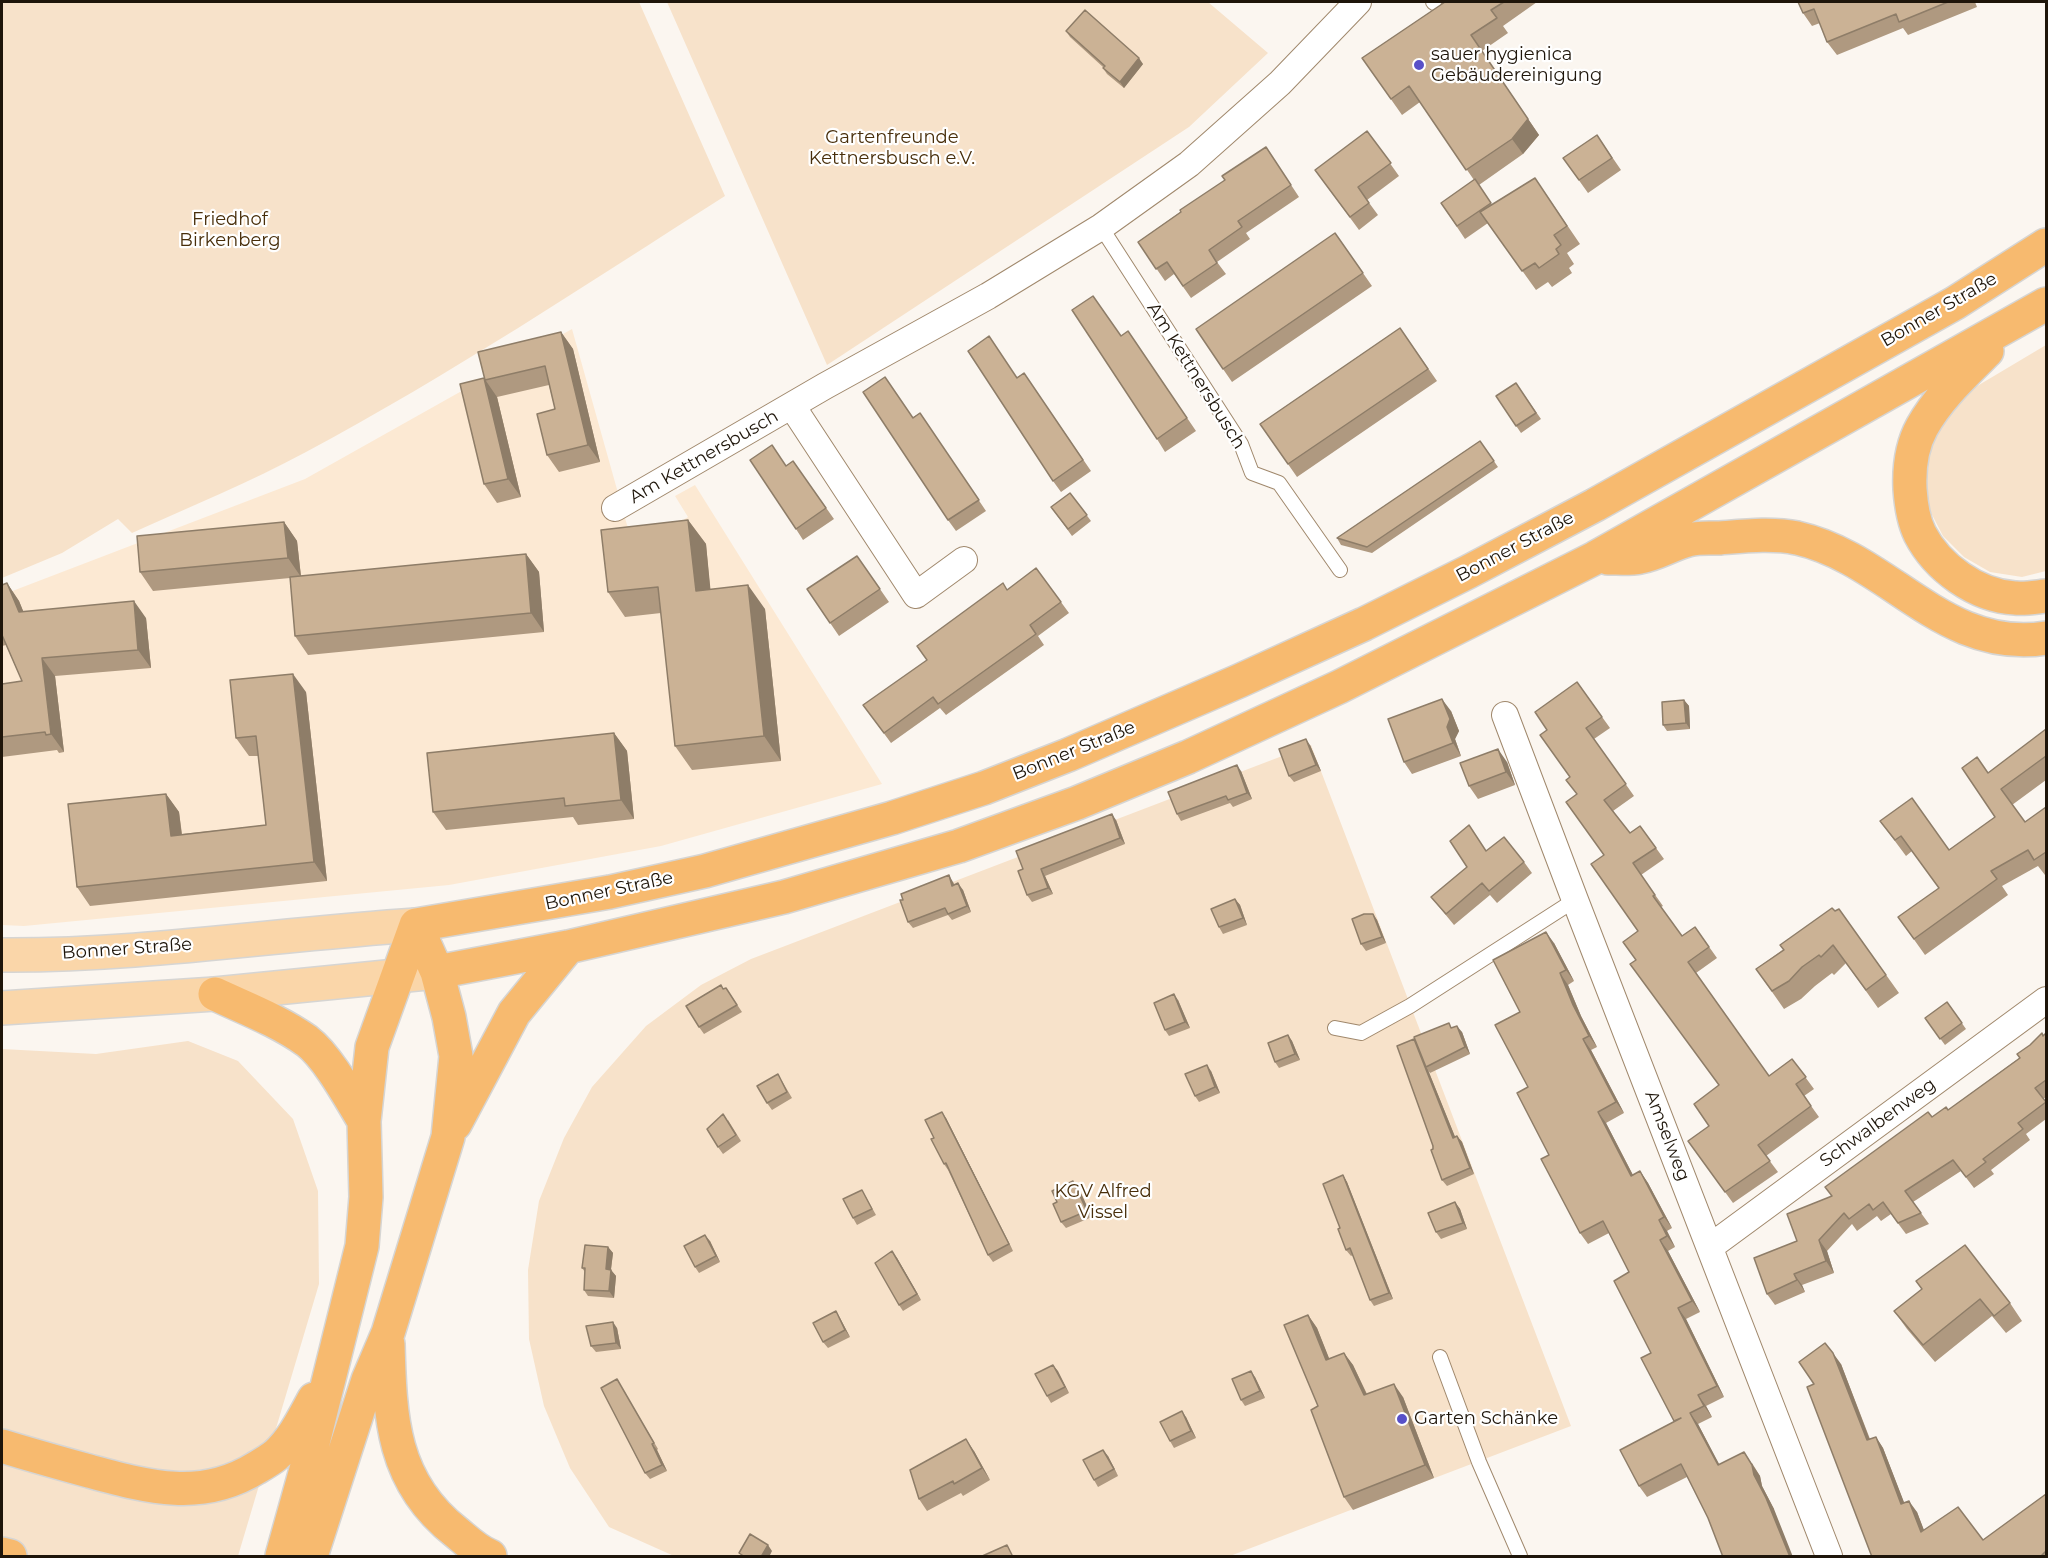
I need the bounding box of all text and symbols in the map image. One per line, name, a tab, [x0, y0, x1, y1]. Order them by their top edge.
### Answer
place label: sauer hygienica Gebäudereinigung	[1431, 44, 1602, 86]
marker: sauer hygienica Gebäudereinigung	[1412, 58, 1426, 72]
park label: Gartenfreunde Kettnersbusch e.V.	[809, 127, 975, 170]
park label: Friedhof Birkenberg	[179, 209, 281, 252]
street label: Bonner Straße	[1877, 268, 2001, 352]
street label: Am Kettnersbusch	[1142, 299, 1250, 453]
street label: Am Kettnersbusch	[626, 406, 782, 508]
street label: Bonner Straße	[1452, 507, 1578, 587]
street label: Bonner Straße	[1010, 717, 1138, 785]
street label: Bonner Straße	[543, 867, 675, 915]
street label: Bonner Straße	[61, 934, 193, 964]
street label: Schwalbenweg	[1816, 1074, 1940, 1172]
street label: Amselweg	[1640, 1088, 1694, 1184]
park label: KGV Alfred Vissel	[1054, 1181, 1152, 1224]
place label: Garten Schänke	[1414, 1408, 1558, 1430]
marker: Garten Schänke	[1395, 1412, 1409, 1426]

